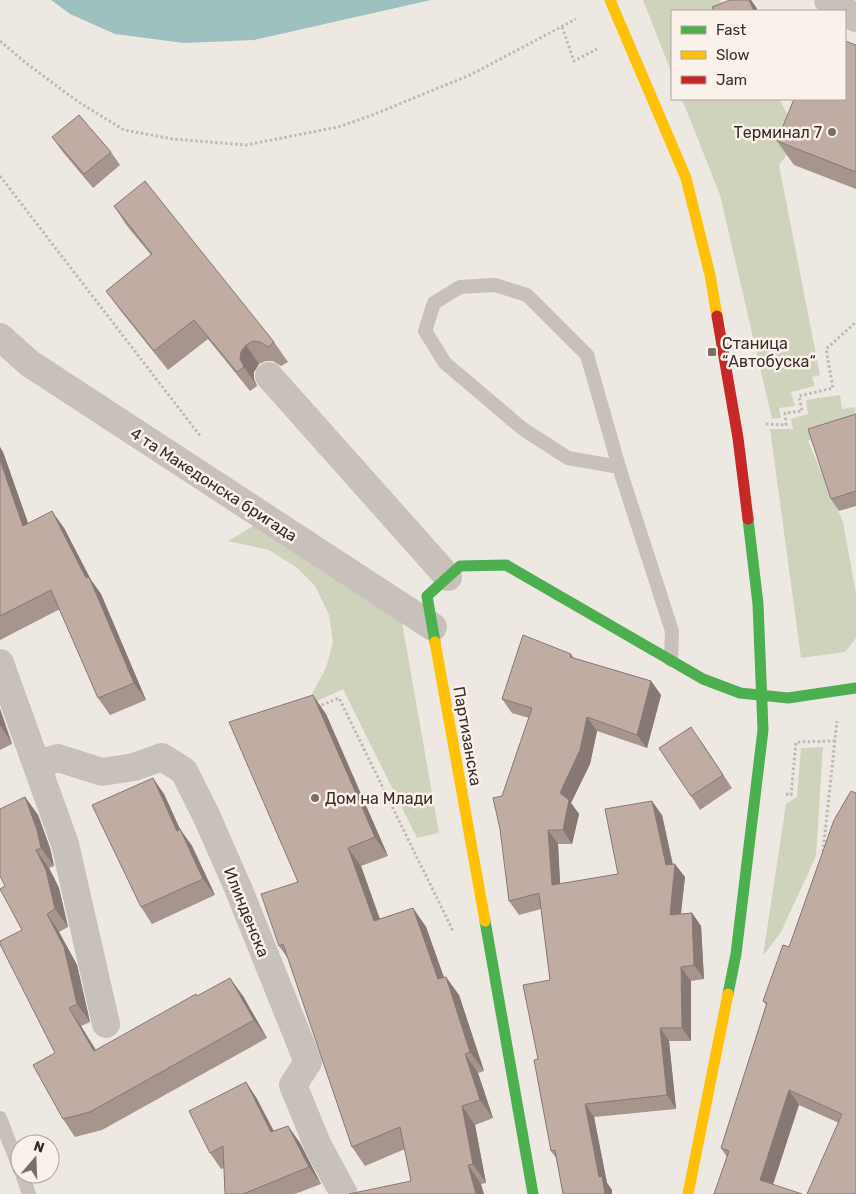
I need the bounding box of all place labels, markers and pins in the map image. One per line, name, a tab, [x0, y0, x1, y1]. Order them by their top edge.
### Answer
place label: Терминал 7	[734, 123, 822, 142]
marker: Терминал 7	[826, 126, 838, 138]
place label: Станица “Автобуска“	[722, 334, 816, 371]
marker: Станица “Автобуска“	[706, 346, 718, 358]
place label: Дом на Млади	[325, 789, 433, 808]
marker: Дом на Млади	[309, 792, 321, 804]

